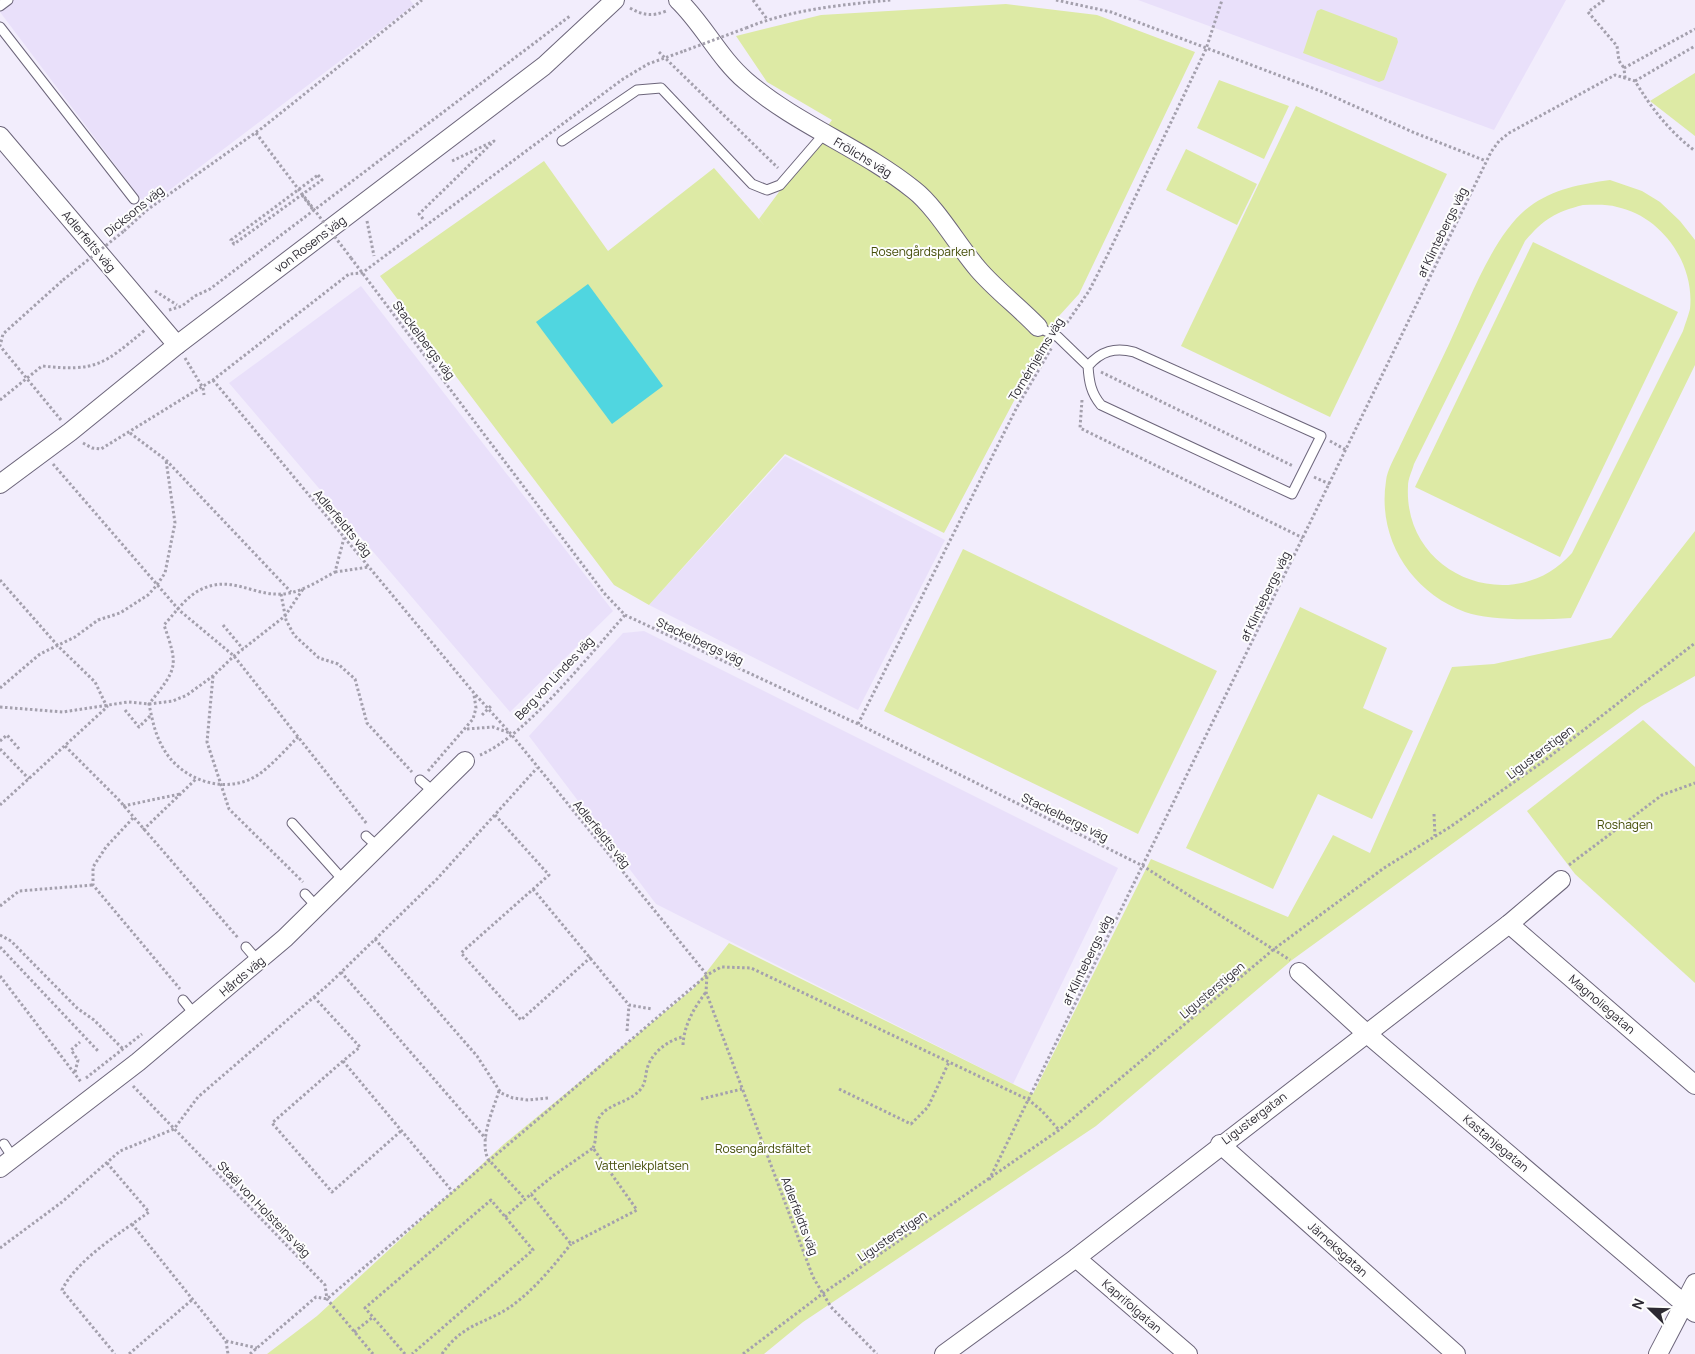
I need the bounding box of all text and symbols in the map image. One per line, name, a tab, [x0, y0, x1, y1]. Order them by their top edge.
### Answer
street label: Frölichs väg	[831, 133, 895, 181]
street label: Dicksons väg	[101, 182, 167, 240]
street label: af Klintebergs väg	[1413, 184, 1471, 280]
street label: Adlerfelts väg	[58, 207, 120, 275]
street label: von Rosens väg	[271, 211, 349, 277]
park label: Rosengårdsparken	[871, 243, 975, 260]
street label: Stackelbergs väg	[389, 297, 459, 383]
street label: Tornérhjelms väg	[1004, 314, 1068, 404]
street label: Adlerfeldts väg	[310, 486, 376, 560]
street label: af Klintebergs väg	[1236, 548, 1294, 644]
street label: Stackelbergs väg	[653, 613, 747, 669]
street label: Berg von Lindes väg	[511, 632, 597, 724]
street label: Ligusterstigen	[1503, 721, 1577, 783]
street label: Stackelbergs väg	[1019, 789, 1111, 845]
street label: Adlerfeldts väg	[569, 796, 635, 872]
park label: Roshagen	[1597, 816, 1653, 833]
street label: af Klintebergs väg	[1058, 912, 1116, 1008]
street label: Hårds väg	[216, 952, 268, 1000]
street label: Ligusterstigen	[1176, 958, 1248, 1022]
street label: Magnoliegatan	[1565, 970, 1639, 1038]
street label: Ligustergatan	[1218, 1088, 1290, 1148]
street label: Kastanjegatan	[1459, 1110, 1533, 1176]
park label: Rosengårdsfältet	[715, 1140, 811, 1157]
street label: Staël von Holsteins väg	[214, 1157, 314, 1261]
park label: Vattenlekplatsen	[595, 1157, 689, 1174]
street label: Adlerfeldts väg	[777, 1174, 823, 1258]
street label: Ligusterstigen	[854, 1207, 930, 1265]
street label: Järneksgatan	[1304, 1218, 1372, 1280]
street label: Kaprifolgatan	[1098, 1275, 1166, 1337]
north arrow	[1625, 1284, 1675, 1334]
text: N	[1627, 1295, 1648, 1312]

